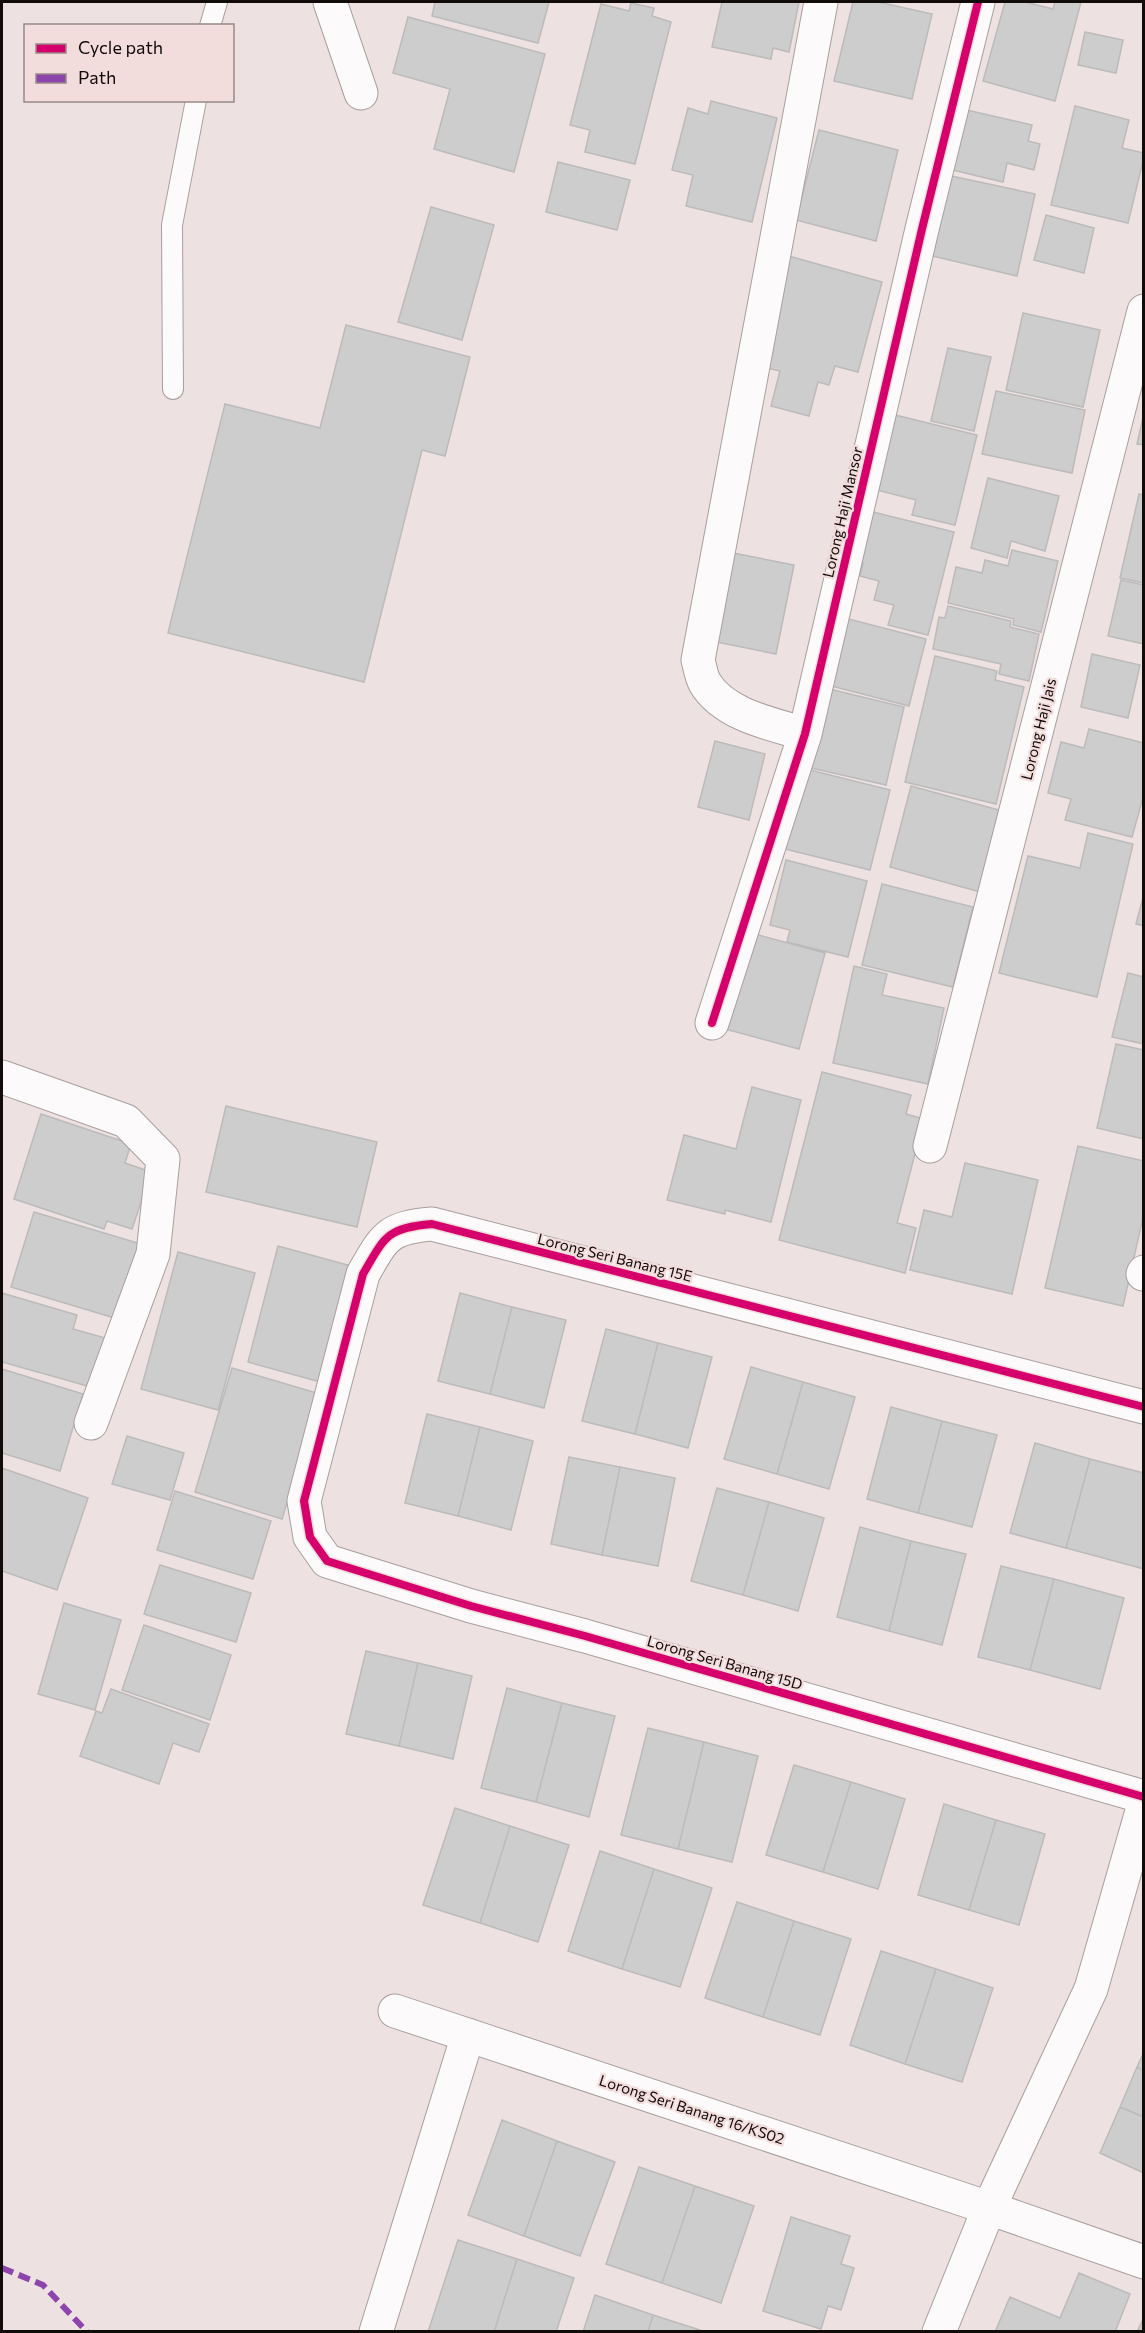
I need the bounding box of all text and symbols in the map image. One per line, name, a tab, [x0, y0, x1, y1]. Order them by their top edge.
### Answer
legend	[24, 24, 234, 102]
text: Cycle path	[78, 36, 163, 58]
text: Path	[78, 66, 116, 88]
street label: Lorong Haji Mansor	[818, 445, 866, 579]
street label: Lorong Haji Jais	[1017, 676, 1059, 782]
street label: Lorong Seri Banang 15E	[536, 1229, 694, 1285]
street label: Lorong Seri Banang 15D	[645, 1631, 805, 1693]
street label: Lorong Seri Banang 16/KS02	[597, 2071, 787, 2147]

